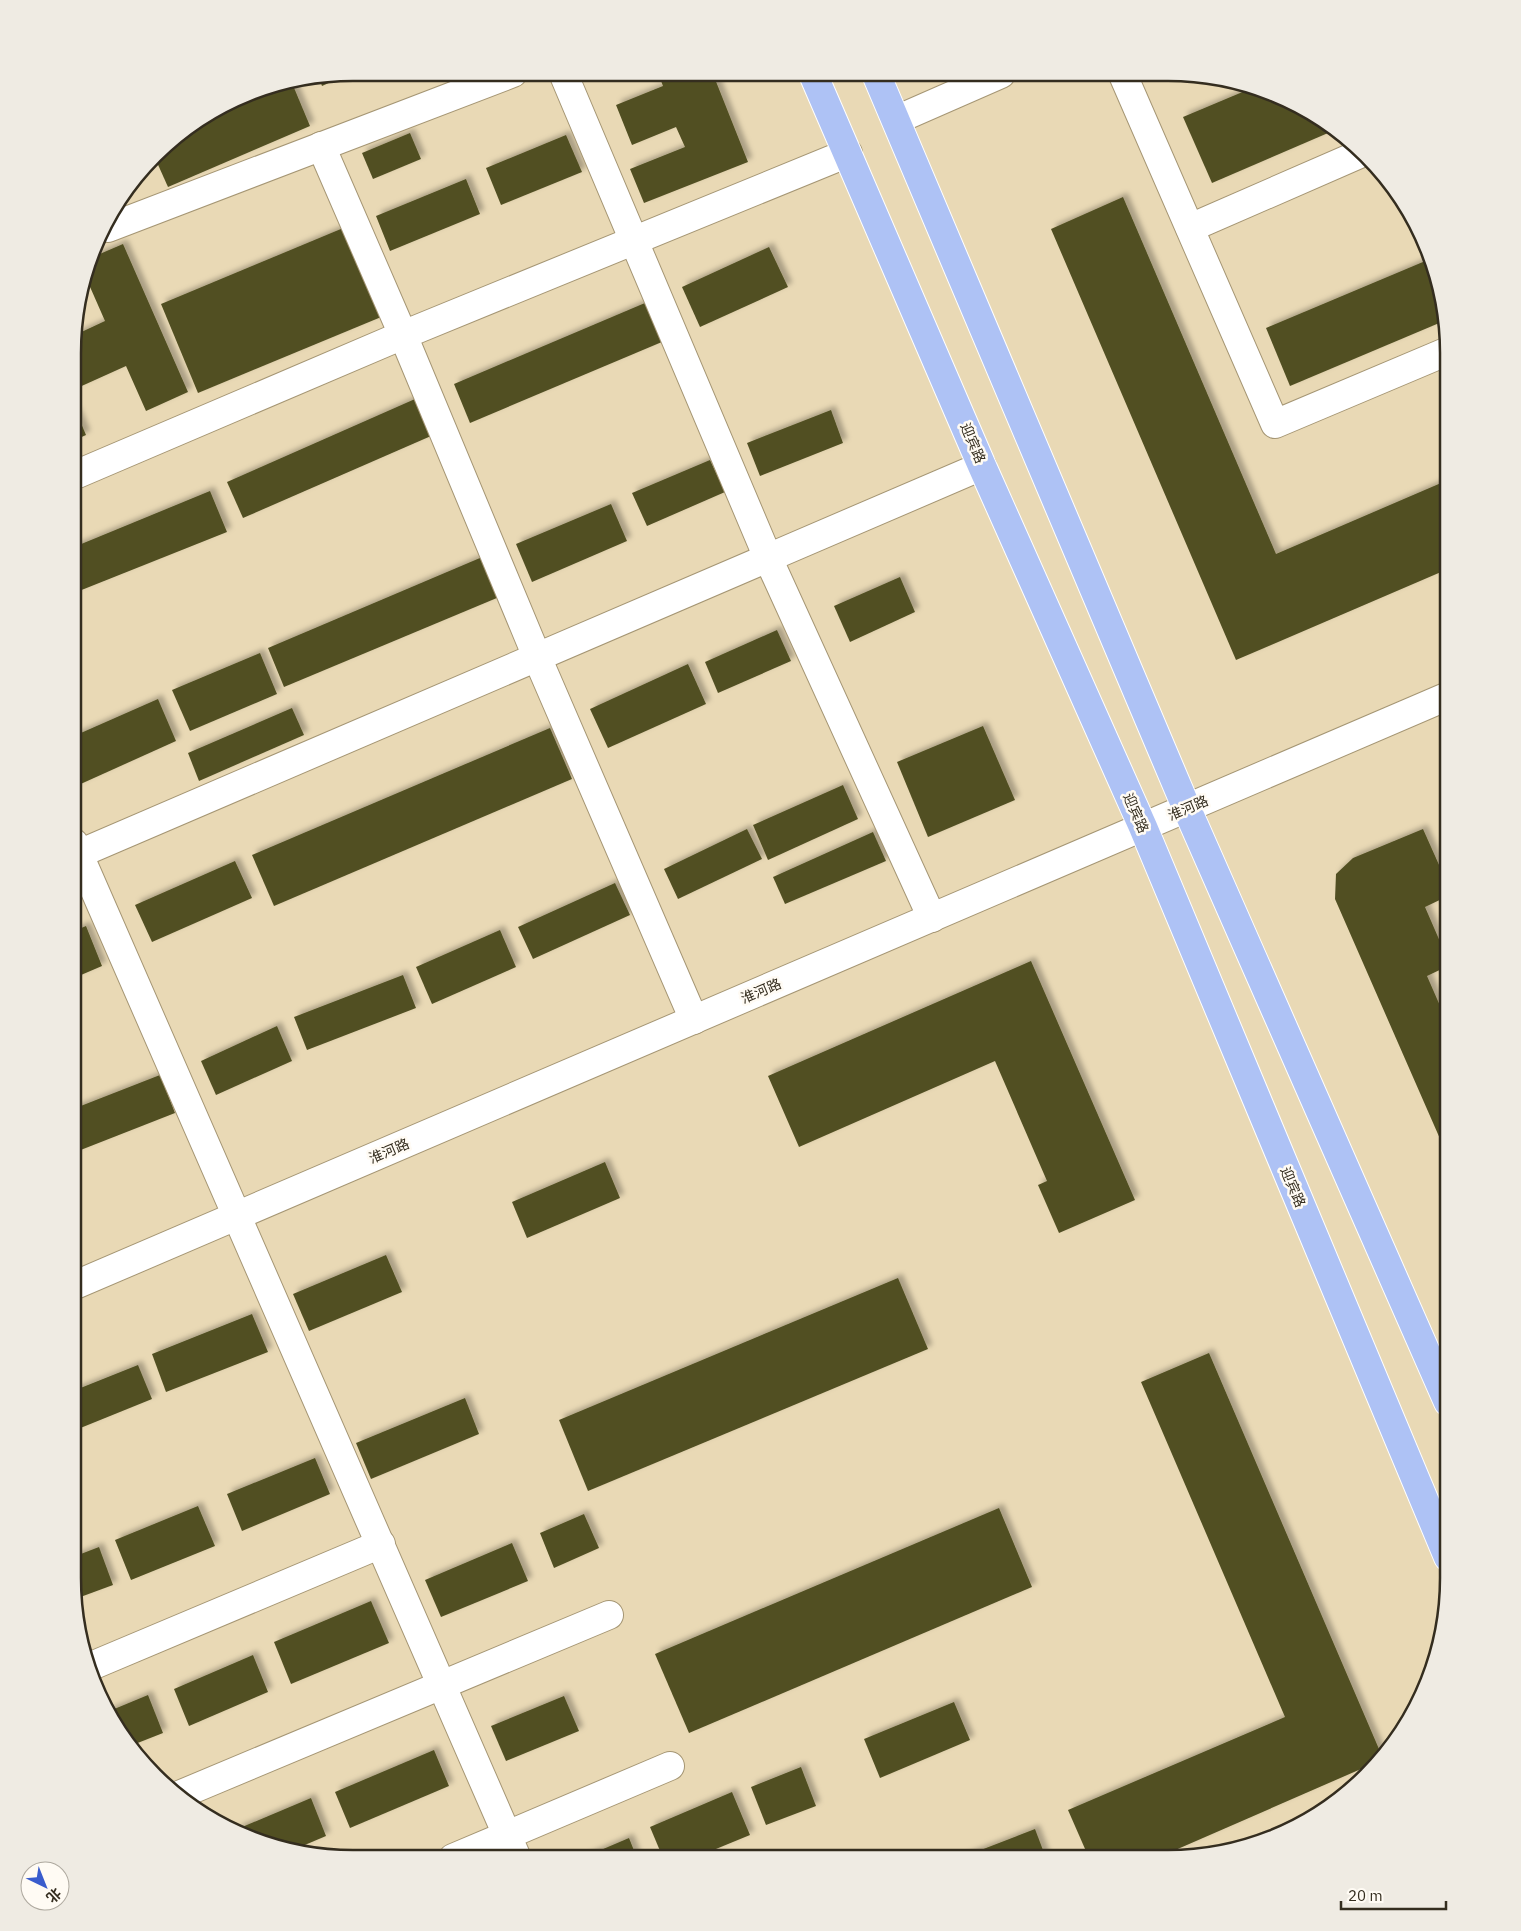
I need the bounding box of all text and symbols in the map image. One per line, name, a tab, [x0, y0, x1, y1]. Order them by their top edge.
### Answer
street label: 迎宾路	[957, 420, 989, 466]
street label: 迎宾路	[1119, 790, 1153, 836]
street label: 淮河路	[1165, 792, 1211, 824]
street label: 淮河路	[738, 975, 784, 1007]
street label: 淮河路	[366, 1135, 412, 1167]
street label: 迎宾路	[1277, 1164, 1309, 1210]
north arrow	[20, 1861, 70, 1911]
scale bar	[1341, 1878, 1446, 1910]
text: 北	[43, 1884, 65, 1907]
text: 20 m	[1348, 1886, 1383, 1905]

